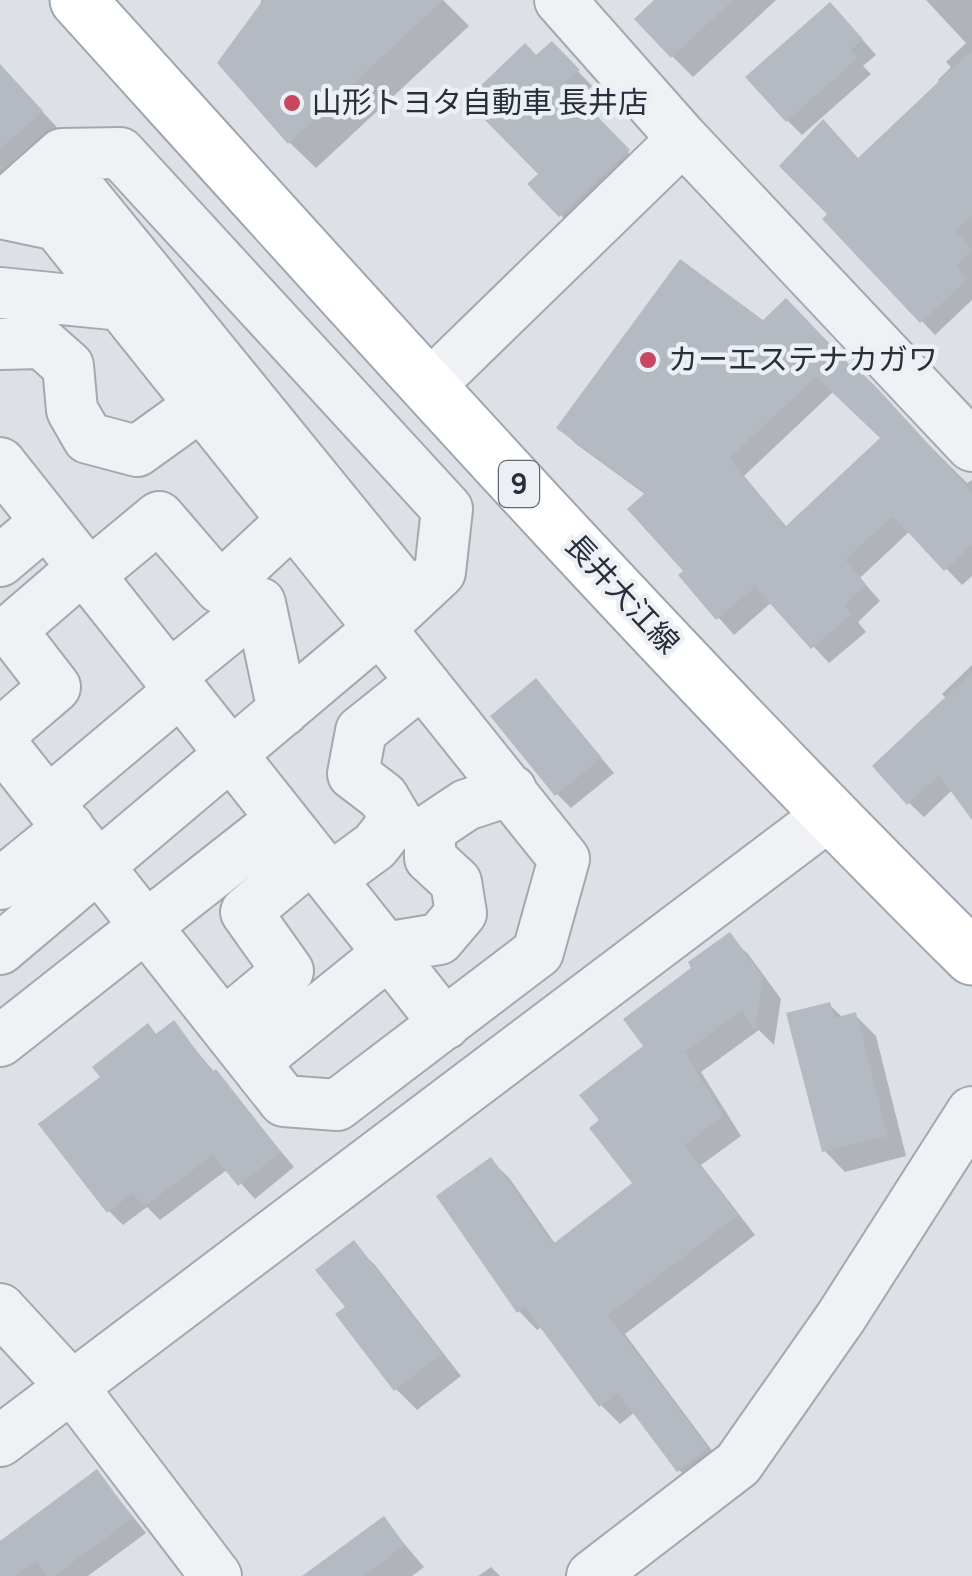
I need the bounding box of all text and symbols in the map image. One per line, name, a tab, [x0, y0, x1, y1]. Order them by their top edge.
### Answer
place label: 山形トヨタ自動車 長井店	[312, 81, 648, 122]
marker: 山形トヨタ自動車 長井店	[281, 92, 303, 114]
place label: カーエステナカガワ	[668, 338, 938, 379]
marker: カーエステナカガワ	[637, 349, 659, 371]
road number: 9	[499, 461, 539, 507]
street label: 長井大江線	[557, 524, 689, 662]

